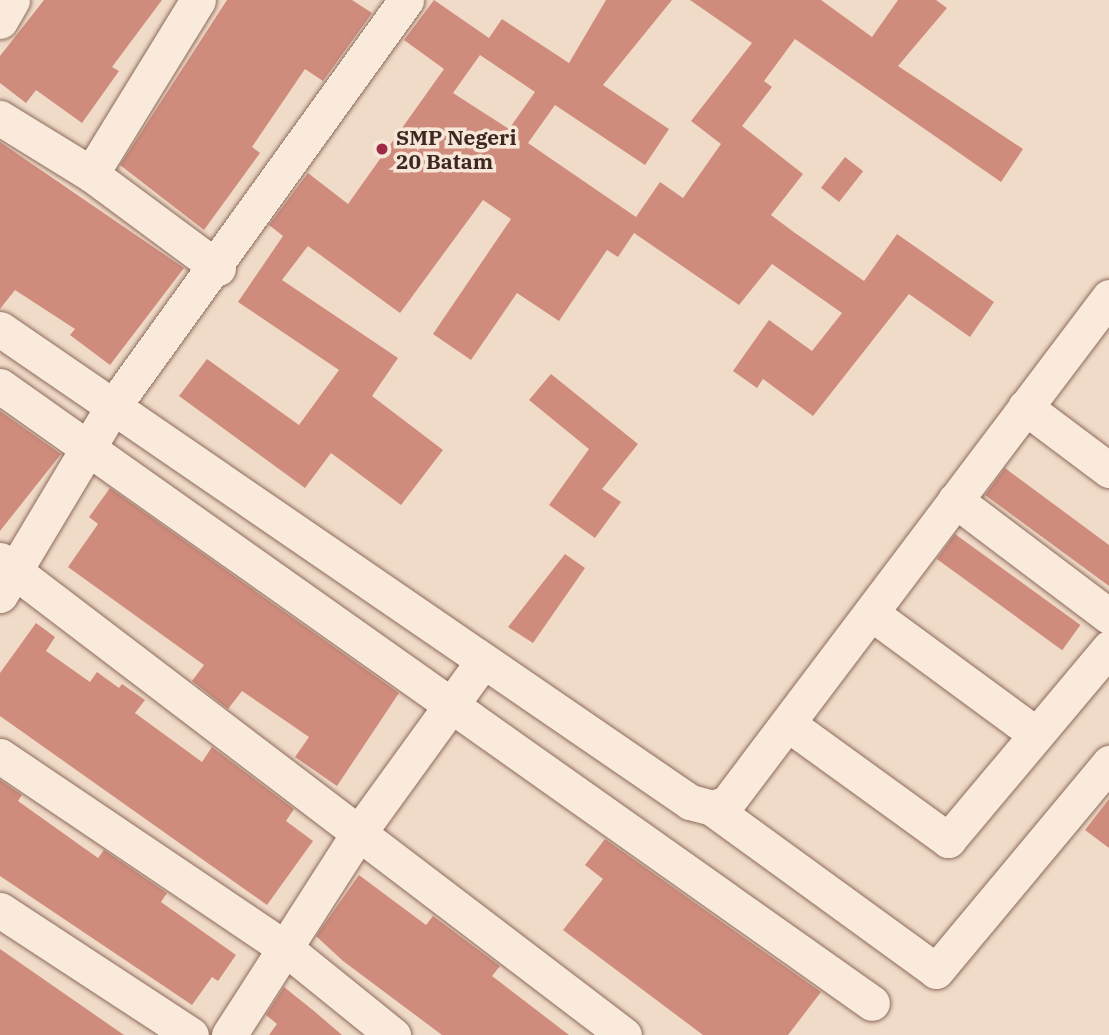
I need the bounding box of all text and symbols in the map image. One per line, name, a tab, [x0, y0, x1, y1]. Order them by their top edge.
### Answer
place label: SMP Negeri 20 Batam	[396, 124, 516, 174]
marker: SMP Negeri 20 Batam	[374, 141, 390, 157]

